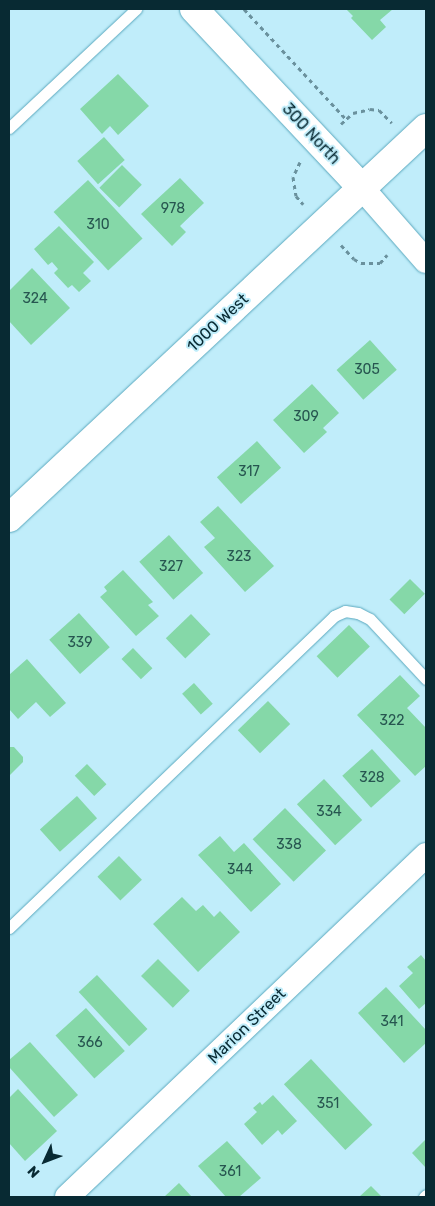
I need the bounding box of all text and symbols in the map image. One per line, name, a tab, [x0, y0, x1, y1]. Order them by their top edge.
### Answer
street label: 300 North	[278, 100, 344, 168]
house number: 978	[161, 201, 185, 217]
house number: 310	[86, 217, 110, 233]
street label: 1000 West	[183, 290, 253, 356]
house number: 324	[22, 291, 48, 307]
house number: 305	[354, 362, 380, 378]
house number: 309	[293, 409, 319, 425]
house number: 317	[238, 464, 260, 480]
house number: 323	[226, 549, 252, 565]
house number: 327	[159, 559, 183, 575]
house number: 339	[67, 635, 93, 651]
house number: 322	[380, 713, 404, 729]
house number: 328	[359, 770, 385, 786]
house number: 334	[316, 804, 342, 820]
house number: 338	[276, 837, 302, 853]
house number: 344	[227, 862, 253, 878]
street label: Marion Street	[204, 984, 290, 1068]
house number: 341	[381, 1014, 403, 1030]
house number: 366	[77, 1035, 103, 1051]
house number: 351	[317, 1096, 339, 1112]
north arrow	[20, 1136, 70, 1186]
text: N	[24, 1162, 43, 1181]
house number: 361	[219, 1164, 241, 1180]

